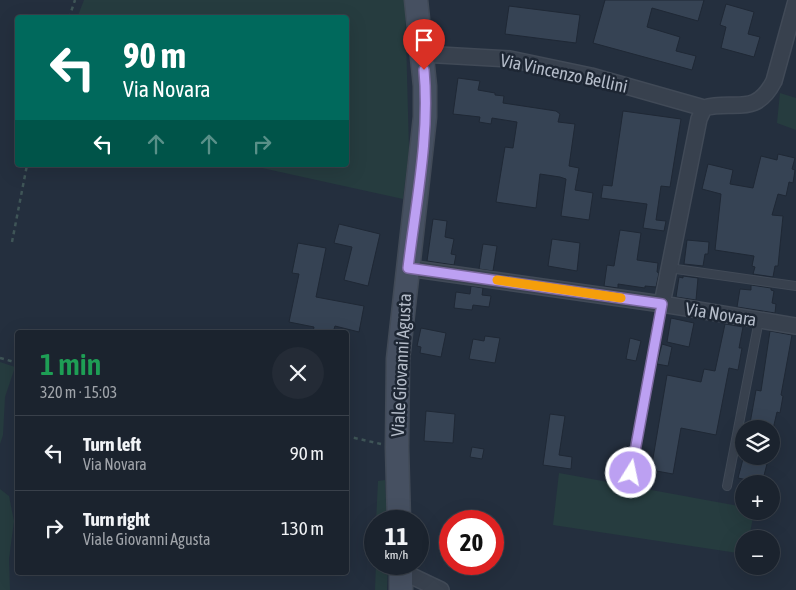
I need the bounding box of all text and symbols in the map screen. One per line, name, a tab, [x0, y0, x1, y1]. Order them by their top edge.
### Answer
pin	[403, 19, 445, 70]
icon: arrive	[410, 26, 438, 54]
icon: left	[40, 35, 105, 100]
text: 90 m	[123, 35, 186, 75]
street label: Via Vincenzo Bellini	[498, 49, 630, 97]
text: Via Novara	[123, 76, 211, 102]
icon: left	[89, 130, 117, 158]
icon: ahead	[142, 130, 170, 158]
icon: ahead	[195, 130, 223, 158]
icon: right	[248, 130, 276, 158]
street label: Viale Giovanni Agusta	[387, 293, 415, 437]
street label: Via Novara	[684, 298, 758, 330]
text: 1 min	[40, 347, 101, 381]
button: close	[272, 347, 324, 399]
text: 320 m · 15:03	[40, 383, 117, 401]
map controls	[735, 420, 780, 575]
button: layers	[735, 420, 780, 465]
text: Turn left	[83, 433, 141, 455]
icon: left	[40, 439, 68, 467]
text: 90 m	[290, 442, 324, 464]
position arrow	[604, 446, 656, 498]
text: Via Novara	[83, 455, 147, 473]
button: +	[735, 475, 780, 520]
text: Turn right	[83, 508, 150, 530]
speed limit sign: 20	[439, 510, 504, 575]
icon: right	[40, 514, 68, 542]
text: 130 m	[281, 517, 324, 539]
text: 11	[385, 522, 408, 550]
text: Viale Giovanni Agusta	[83, 530, 210, 548]
button: −	[735, 530, 780, 575]
text: km/h	[385, 548, 408, 562]

